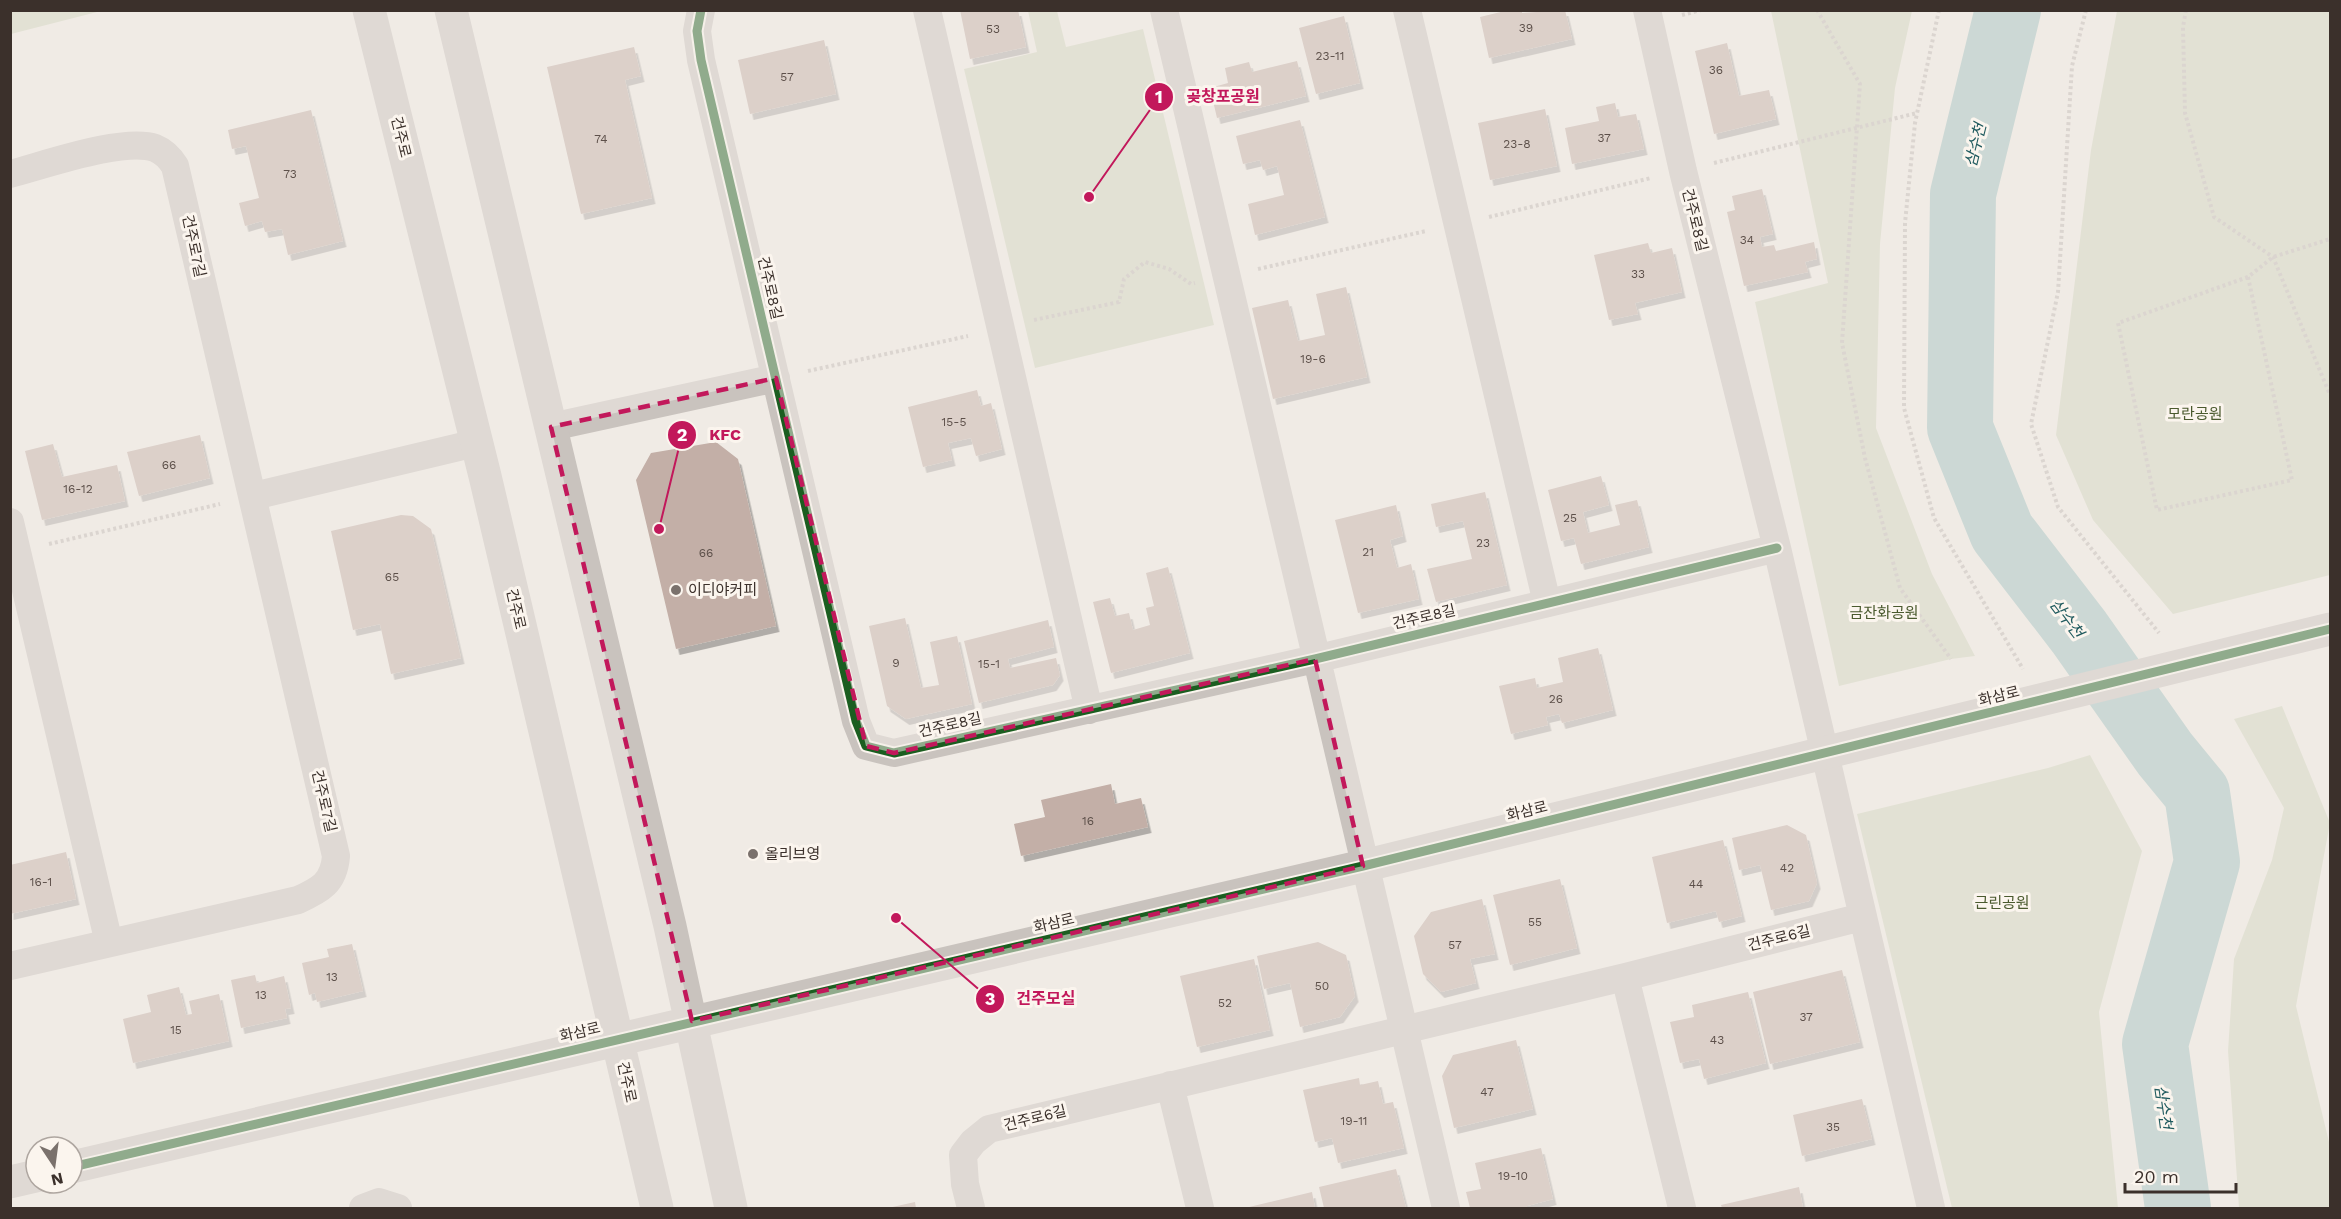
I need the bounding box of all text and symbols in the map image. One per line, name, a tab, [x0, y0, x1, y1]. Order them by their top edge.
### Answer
house number: 39	[1519, 21, 1533, 35]
house number: 53	[986, 22, 1000, 36]
house number: 23-11	[1316, 49, 1344, 63]
house number: 36	[1709, 63, 1723, 77]
house number: 57	[780, 70, 794, 84]
callout: 곶창포공원	[1144, 80, 1272, 114]
text: 1	[1155, 86, 1163, 107]
text: 곶창포공원	[1186, 87, 1260, 106]
street label: 건주로	[387, 115, 415, 159]
water label: 삼수천	[1961, 119, 1991, 169]
house number: 37	[1597, 131, 1611, 145]
house number: 74	[594, 132, 608, 146]
house number: 23-8	[1503, 137, 1531, 151]
house number: 73	[283, 167, 297, 181]
street label: 건주로8길	[1678, 187, 1712, 253]
street label: 건주로7길	[179, 213, 209, 279]
house number: 34	[1740, 233, 1754, 247]
street label: 건주로8길	[754, 255, 786, 321]
house number: 33	[1631, 267, 1645, 281]
house number: 19-6	[1300, 352, 1326, 366]
park label: 모란공원	[2167, 405, 2223, 423]
house number: 15-5	[942, 415, 966, 429]
callout: KFC	[667, 418, 753, 452]
text: 2	[677, 424, 687, 445]
text: KFC	[709, 425, 741, 444]
house number: 66	[162, 458, 176, 472]
house number: 16-12	[63, 482, 93, 496]
house number: 25	[1563, 511, 1577, 525]
house number: 23	[1476, 536, 1490, 550]
house number: 21	[1362, 545, 1374, 559]
house number: 66	[699, 546, 713, 560]
house number: 65	[385, 570, 399, 584]
place label: 이디야커피	[688, 581, 757, 599]
marker: 이디야커피	[669, 583, 683, 597]
street label: 건주로	[503, 587, 529, 631]
water label: 삼수천	[2046, 595, 2089, 643]
street label: 건주로8길	[1391, 601, 1457, 633]
park label: 금잔화공원	[1849, 604, 1919, 622]
house number: 9	[892, 656, 900, 670]
house number: 15-1	[978, 657, 1000, 671]
street label: 화삼로	[1977, 682, 2021, 710]
house number: 26	[1549, 692, 1563, 706]
street label: 건주로8길	[917, 709, 983, 741]
street label: 건주로7길	[308, 768, 340, 834]
street label: 화삼로	[1505, 797, 1549, 825]
house number: 16	[1082, 814, 1094, 828]
place label: 올리브영	[765, 845, 820, 863]
marker: 올리브영	[746, 847, 760, 861]
house number: 42	[1780, 861, 1794, 875]
house number: 16-1	[30, 875, 52, 889]
house number: 44	[1689, 877, 1703, 891]
park label: 근린공원	[1974, 894, 2030, 912]
street label: 화삼로	[1032, 910, 1076, 936]
house number: 55	[1528, 915, 1542, 929]
street label: 건주로6길	[1746, 921, 1812, 955]
house number: 57	[1448, 938, 1462, 952]
house number: 13	[326, 970, 338, 984]
house number: 50	[1315, 979, 1329, 993]
callout: 건주모실	[975, 982, 1088, 1016]
house number: 13	[255, 988, 267, 1002]
text: 3	[985, 988, 995, 1009]
text: 건주모실	[1017, 989, 1075, 1008]
house number: 52	[1218, 996, 1232, 1010]
house number: 37	[1799, 1010, 1813, 1024]
street label: 화삼로	[558, 1019, 602, 1045]
house number: 15	[170, 1023, 182, 1037]
house number: 43	[1710, 1033, 1724, 1047]
street label: 건주로	[614, 1060, 640, 1104]
water label: 삼수천	[2151, 1084, 2176, 1133]
house number: 47	[1480, 1085, 1494, 1099]
street label: 건주로6길	[1002, 1101, 1068, 1135]
house number: 19-11	[1340, 1114, 1368, 1128]
house number: 35	[1826, 1120, 1840, 1134]
north arrow	[24, 1135, 84, 1195]
scale bar	[2125, 1156, 2236, 1194]
text: 20 m	[2134, 1166, 2179, 1187]
text: N	[49, 1169, 65, 1190]
house number: 19-10	[1498, 1169, 1528, 1183]

